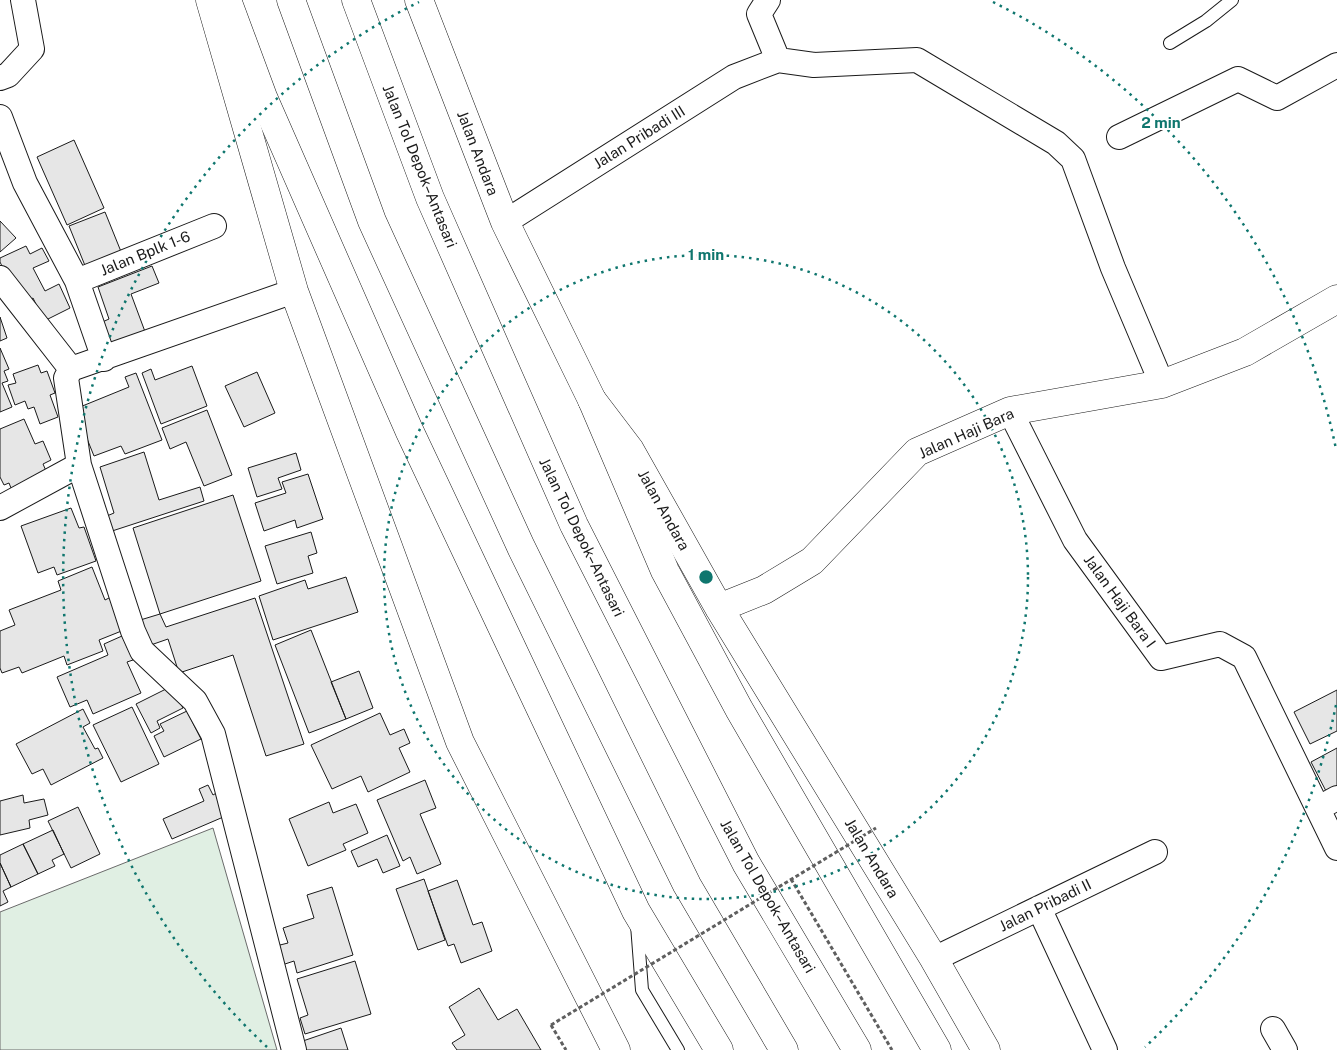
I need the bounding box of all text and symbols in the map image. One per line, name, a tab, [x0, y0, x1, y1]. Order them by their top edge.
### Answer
street label: Jalan Tol Depok–Antasari	[379, 82, 461, 250]
street label: Jalan Pribadi III	[590, 102, 688, 172]
street label: Jalan Andara	[454, 108, 502, 198]
text: 2 min	[1141, 114, 1181, 131]
street label: Jalan Bplk 1-6	[97, 227, 193, 279]
text: 1 min	[688, 246, 724, 263]
street label: Jalan Haji Bara	[916, 404, 1016, 462]
street label: Jalan Tol Depok–Antasari	[536, 455, 628, 619]
street label: Jalan Andara	[635, 467, 693, 553]
street label: Jalan Haji Bara I	[1081, 551, 1159, 651]
centre of rings	[697, 568, 715, 586]
street label: Jalan Andara	[842, 815, 902, 901]
street label: Jalan Tol Depok–Antasari	[717, 816, 819, 976]
street label: Jalan Pribadi II	[996, 875, 1094, 935]

